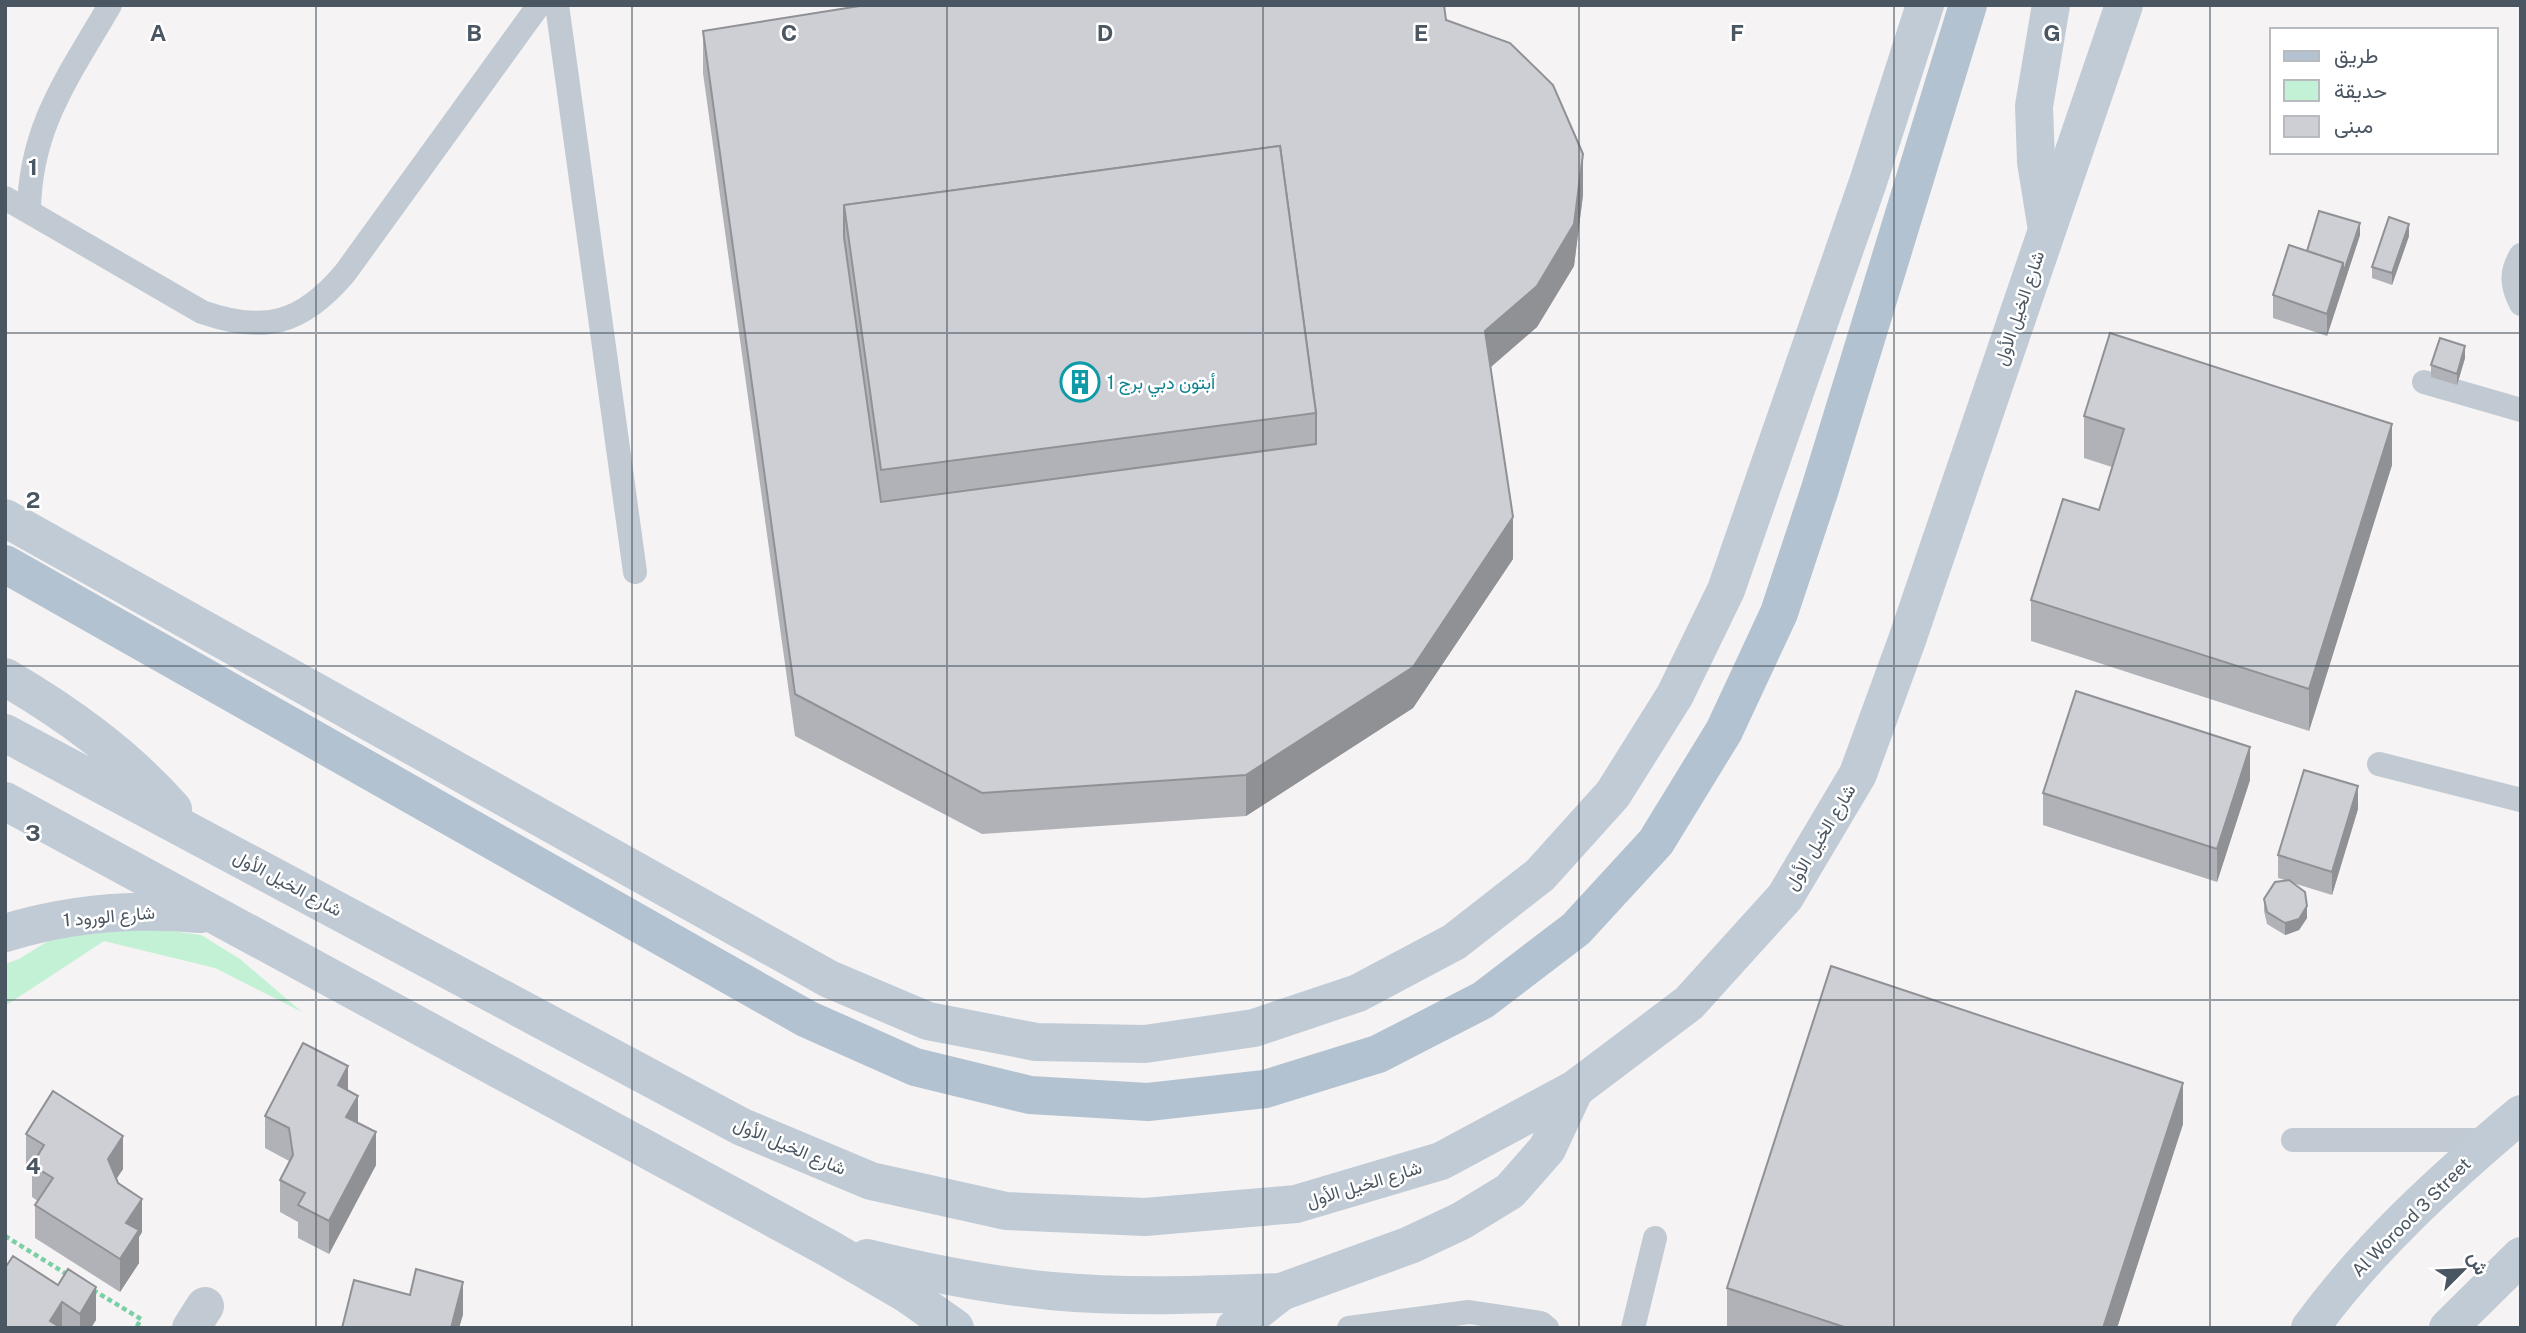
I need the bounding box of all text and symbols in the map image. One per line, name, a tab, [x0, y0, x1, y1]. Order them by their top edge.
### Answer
text: A	[150, 19, 167, 46]
text: B	[466, 19, 482, 46]
text: C	[781, 19, 797, 46]
text: D	[1097, 19, 1113, 46]
text: E	[1414, 19, 1428, 46]
text: F	[1730, 19, 1744, 46]
text: G	[2043, 19, 2061, 46]
legend	[2270, 28, 2498, 154]
text: طريق	[2334, 43, 2379, 69]
text: حديقة	[2334, 78, 2387, 103]
text: مبنى	[2334, 113, 2373, 138]
text: 1	[28, 153, 38, 180]
street label: شارع الخيل الأول	[1990, 248, 2050, 369]
building icon: أبتون دبي برج 1	[1059, 361, 1101, 403]
place label: أبتون دبي برج 1	[1107, 372, 1215, 398]
text: 2	[26, 486, 40, 513]
street label: شارع الخيل الأول	[1780, 780, 1862, 895]
text: 3	[25, 819, 41, 846]
street label: شارع الخيل الأول	[229, 846, 346, 922]
street label: شارع الورود 1	[62, 902, 156, 932]
street label: شارع الخيل الأول	[730, 1113, 849, 1181]
text: 4	[25, 1152, 41, 1179]
street label: Al Worood 3 Street	[2347, 1153, 2475, 1281]
street label: شارع الخيل الأول	[1304, 1156, 1425, 1213]
north arrow	[2428, 1235, 2498, 1305]
text: ش	[2463, 1248, 2493, 1279]

